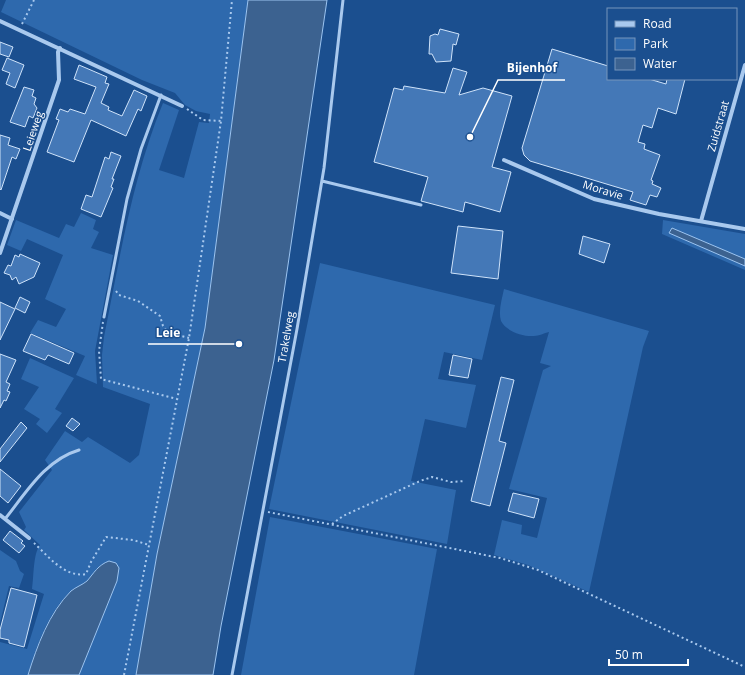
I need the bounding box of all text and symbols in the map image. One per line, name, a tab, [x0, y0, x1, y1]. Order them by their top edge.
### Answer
legend	[607, 8, 737, 80]
text: Road	[643, 15, 672, 32]
text: Park	[643, 35, 669, 52]
text: Water	[643, 55, 677, 72]
callout: Bijenhof	[498, 56, 565, 80]
text: Bijenhof	[507, 59, 559, 76]
street label: Zuidstraat	[703, 99, 732, 153]
street label: Leieweg	[19, 109, 46, 153]
street label: Moravie	[581, 176, 625, 203]
street label: Trakelweg	[274, 310, 297, 364]
callout: Leie	[148, 320, 189, 344]
text: Leie	[156, 324, 180, 341]
scale bar	[609, 641, 688, 667]
text: 50 m	[615, 646, 643, 663]

